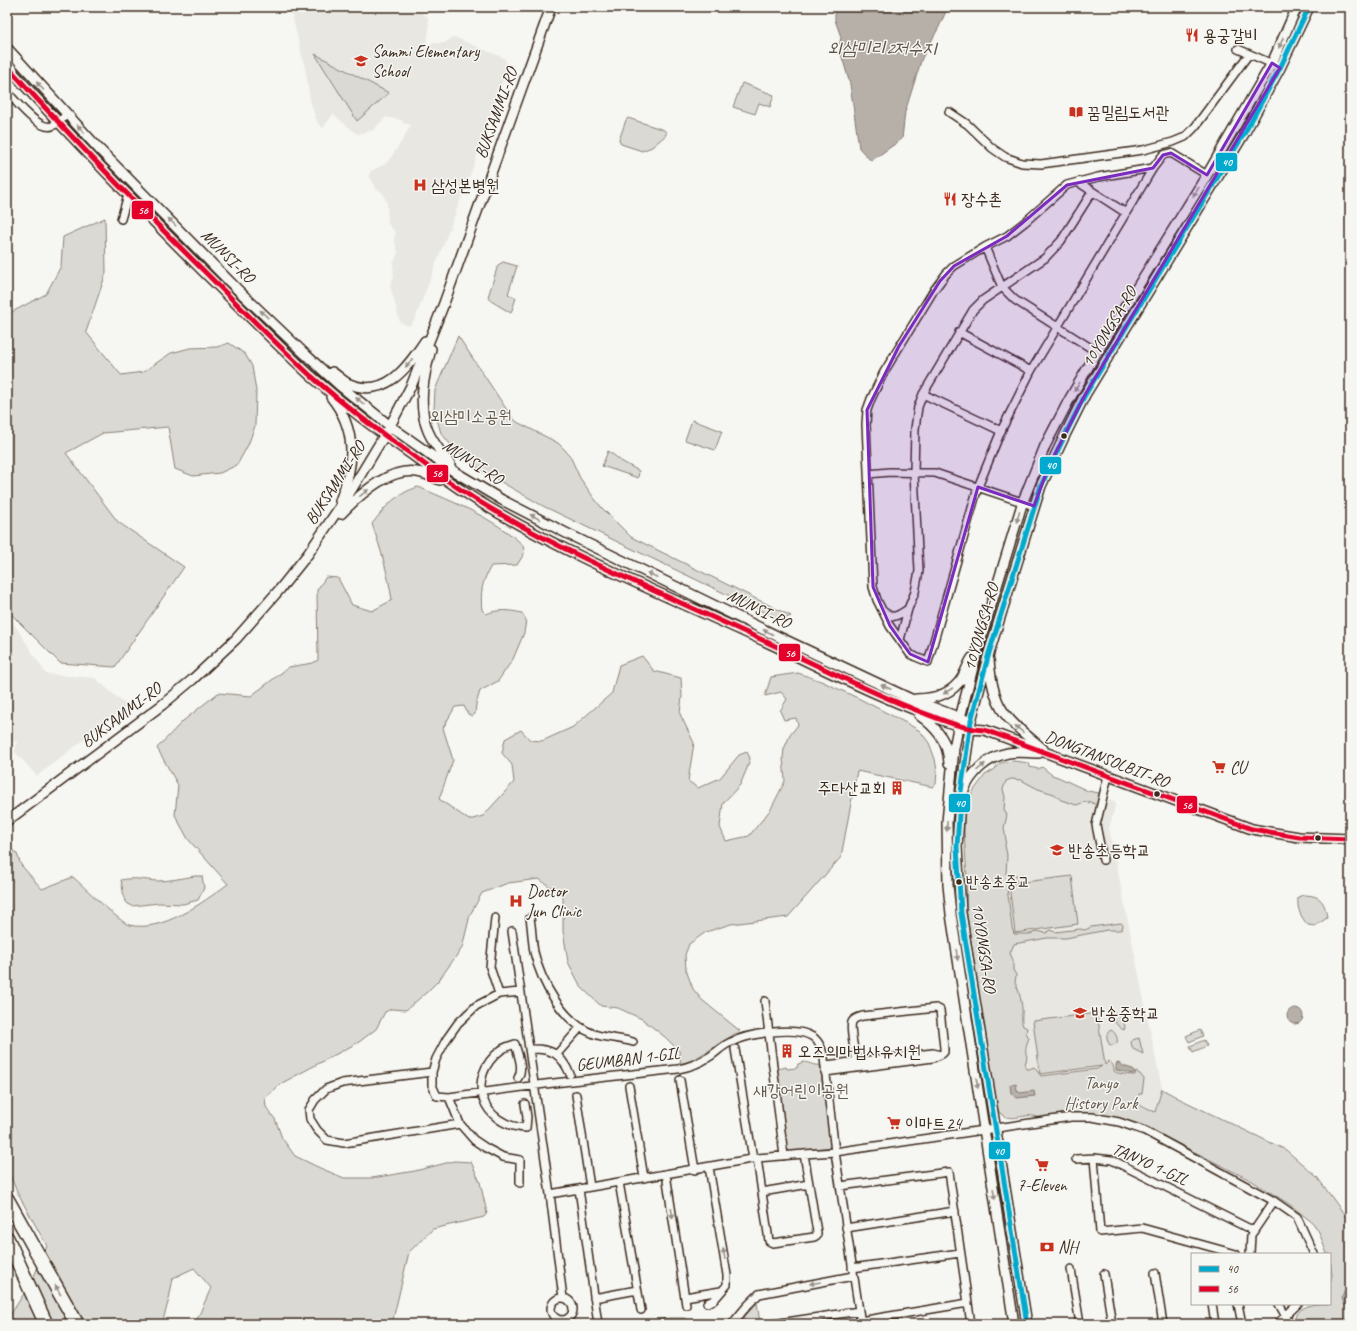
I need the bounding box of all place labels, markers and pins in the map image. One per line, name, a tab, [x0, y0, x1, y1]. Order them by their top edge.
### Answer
place label: 용궁갈비	[1203, 25, 1258, 46]
restaurant icon: 용궁갈비	[1184, 27, 1200, 43]
place label: Sammi Elementary School	[372, 41, 480, 82]
school or university icon: Sammi Elementary School	[353, 53, 369, 69]
place label: 꿈밀림도서관	[1087, 102, 1169, 123]
library icon: 꿈밀림도서관	[1068, 104, 1084, 120]
place label: 삼성본병원	[431, 175, 499, 196]
hospital icon: 삼성본병원	[412, 177, 428, 193]
place label: 장수촌	[961, 189, 1002, 210]
restaurant icon: 장수촌	[942, 191, 958, 207]
unlabelled marker	[1059, 431, 1069, 441]
place label: CU	[1230, 757, 1250, 778]
supermarket icon: CU	[1211, 759, 1227, 775]
place label: 주다산교회	[818, 778, 886, 799]
building icon: 주다산교회	[889, 780, 905, 796]
unlabelled marker	[1152, 789, 1162, 799]
unlabelled marker	[1313, 833, 1323, 843]
place label: 반송초등학교	[1068, 840, 1150, 861]
school or university icon: 반송초등학교	[1049, 842, 1065, 858]
place label: 반송초중교	[966, 872, 1030, 892]
marker: 반송초중교	[954, 877, 964, 887]
place label: Doctor Jun Clinic	[526, 881, 582, 922]
hospital icon: Doctor Jun Clinic	[508, 893, 524, 909]
place label: 반송중학교	[1091, 1003, 1159, 1024]
school or university icon: 반송중학교	[1072, 1005, 1088, 1021]
place label: 오즈의마법사유치원	[798, 1041, 921, 1062]
building icon: 오즈의마법사유치원	[779, 1043, 795, 1059]
place label: 이마트24	[905, 1113, 964, 1134]
supermarket icon: 이마트24	[886, 1115, 902, 1131]
supermarket icon: 7-Eleven	[1034, 1157, 1050, 1173]
place label: 7-Eleven	[1017, 1175, 1068, 1196]
place label: NH	[1058, 1237, 1080, 1258]
bank icon: NH	[1039, 1239, 1055, 1255]

